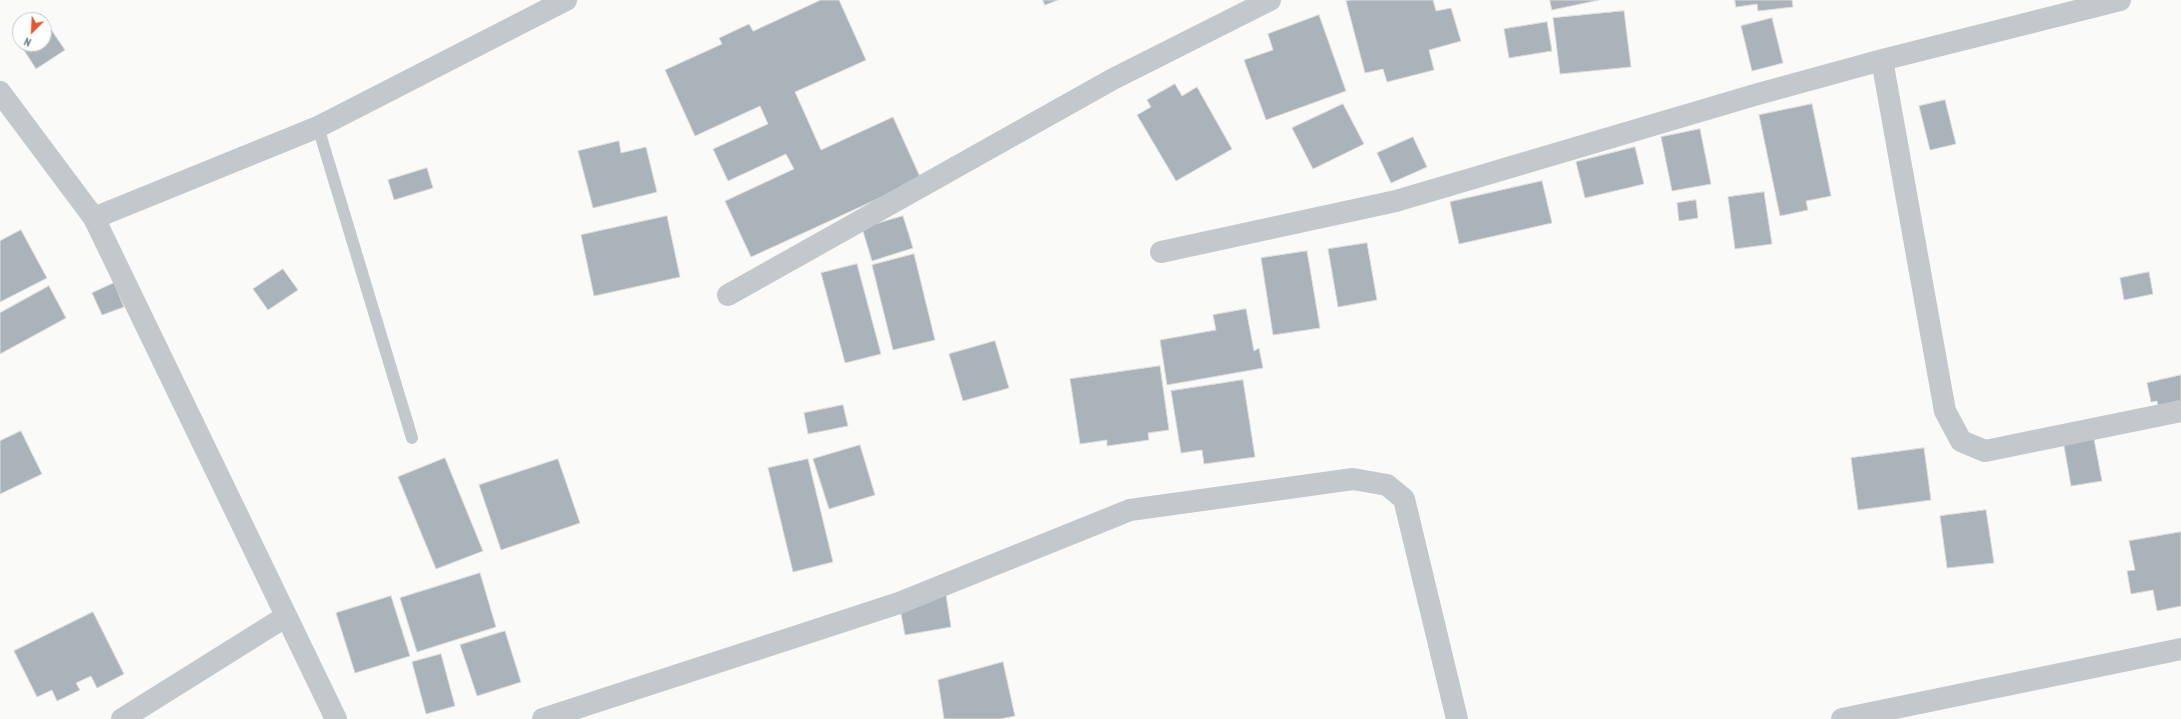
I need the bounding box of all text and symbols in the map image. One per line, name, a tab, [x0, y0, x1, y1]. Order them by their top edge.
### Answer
north arrow	[12, 12, 52, 52]
text: N	[22, 34, 33, 50]

